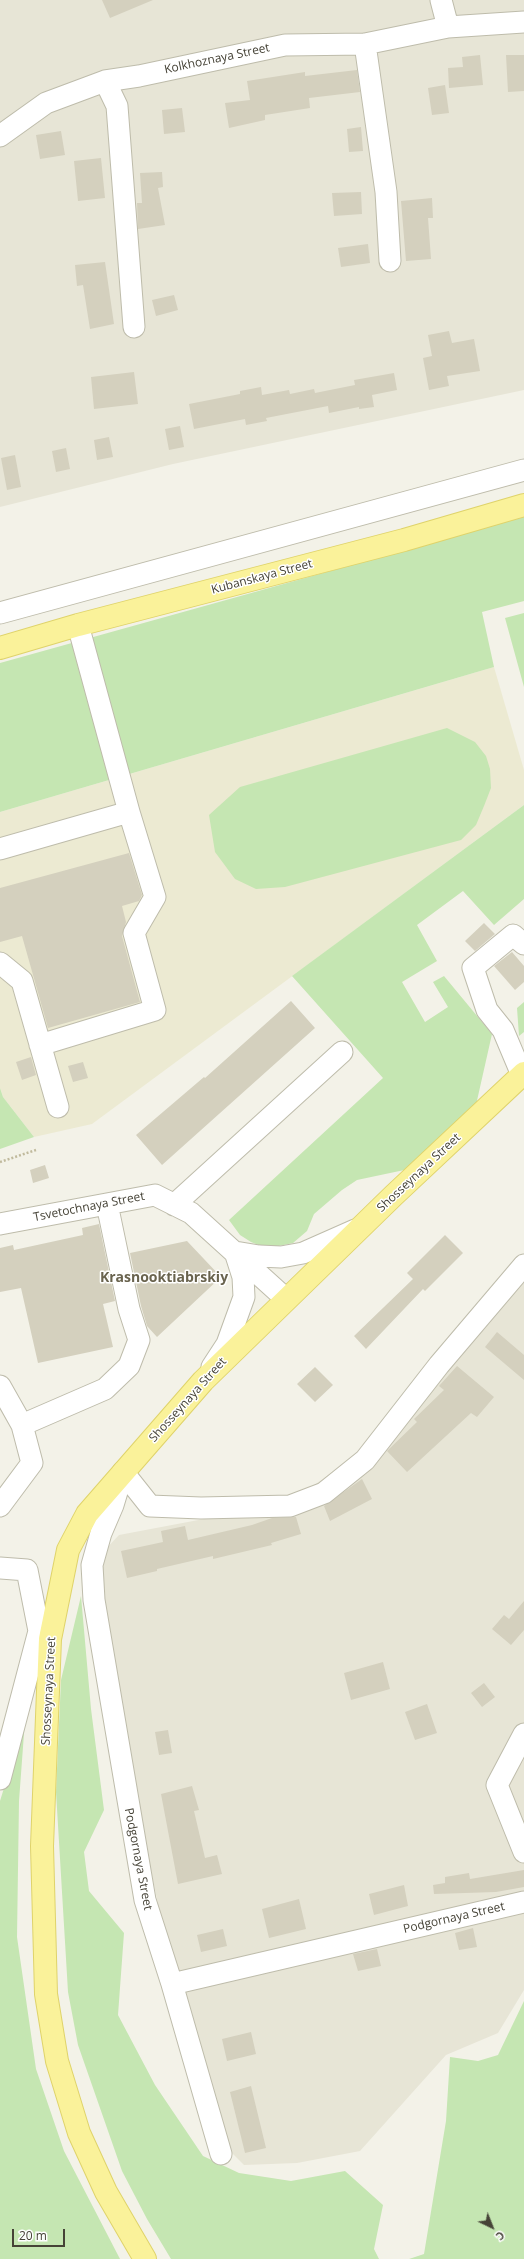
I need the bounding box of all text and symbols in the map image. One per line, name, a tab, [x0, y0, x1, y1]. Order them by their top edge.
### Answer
street label: Kolkhoznaya Street	[163, 41, 271, 77]
street label: Kubanskaya Street	[210, 557, 314, 597]
street label: Shosseynaya Street	[374, 1131, 464, 1215]
street label: Tsvetochnaya Street	[32, 1189, 146, 1225]
district label: Krasnooktiabrskiy	[100, 1270, 228, 1286]
street label: Shosseynaya Street	[146, 1355, 230, 1445]
street label: Shosseynaya Street	[39, 1636, 59, 1746]
street label: Podgornaya Street	[121, 1807, 155, 1911]
street label: Podgornaya Street	[402, 1899, 506, 1937]
north arrow	[472, 2207, 512, 2247]
scale bar	[14, 2221, 67, 2247]
text: 20 m	[19, 2227, 47, 2244]
text: С	[493, 2228, 508, 2244]

